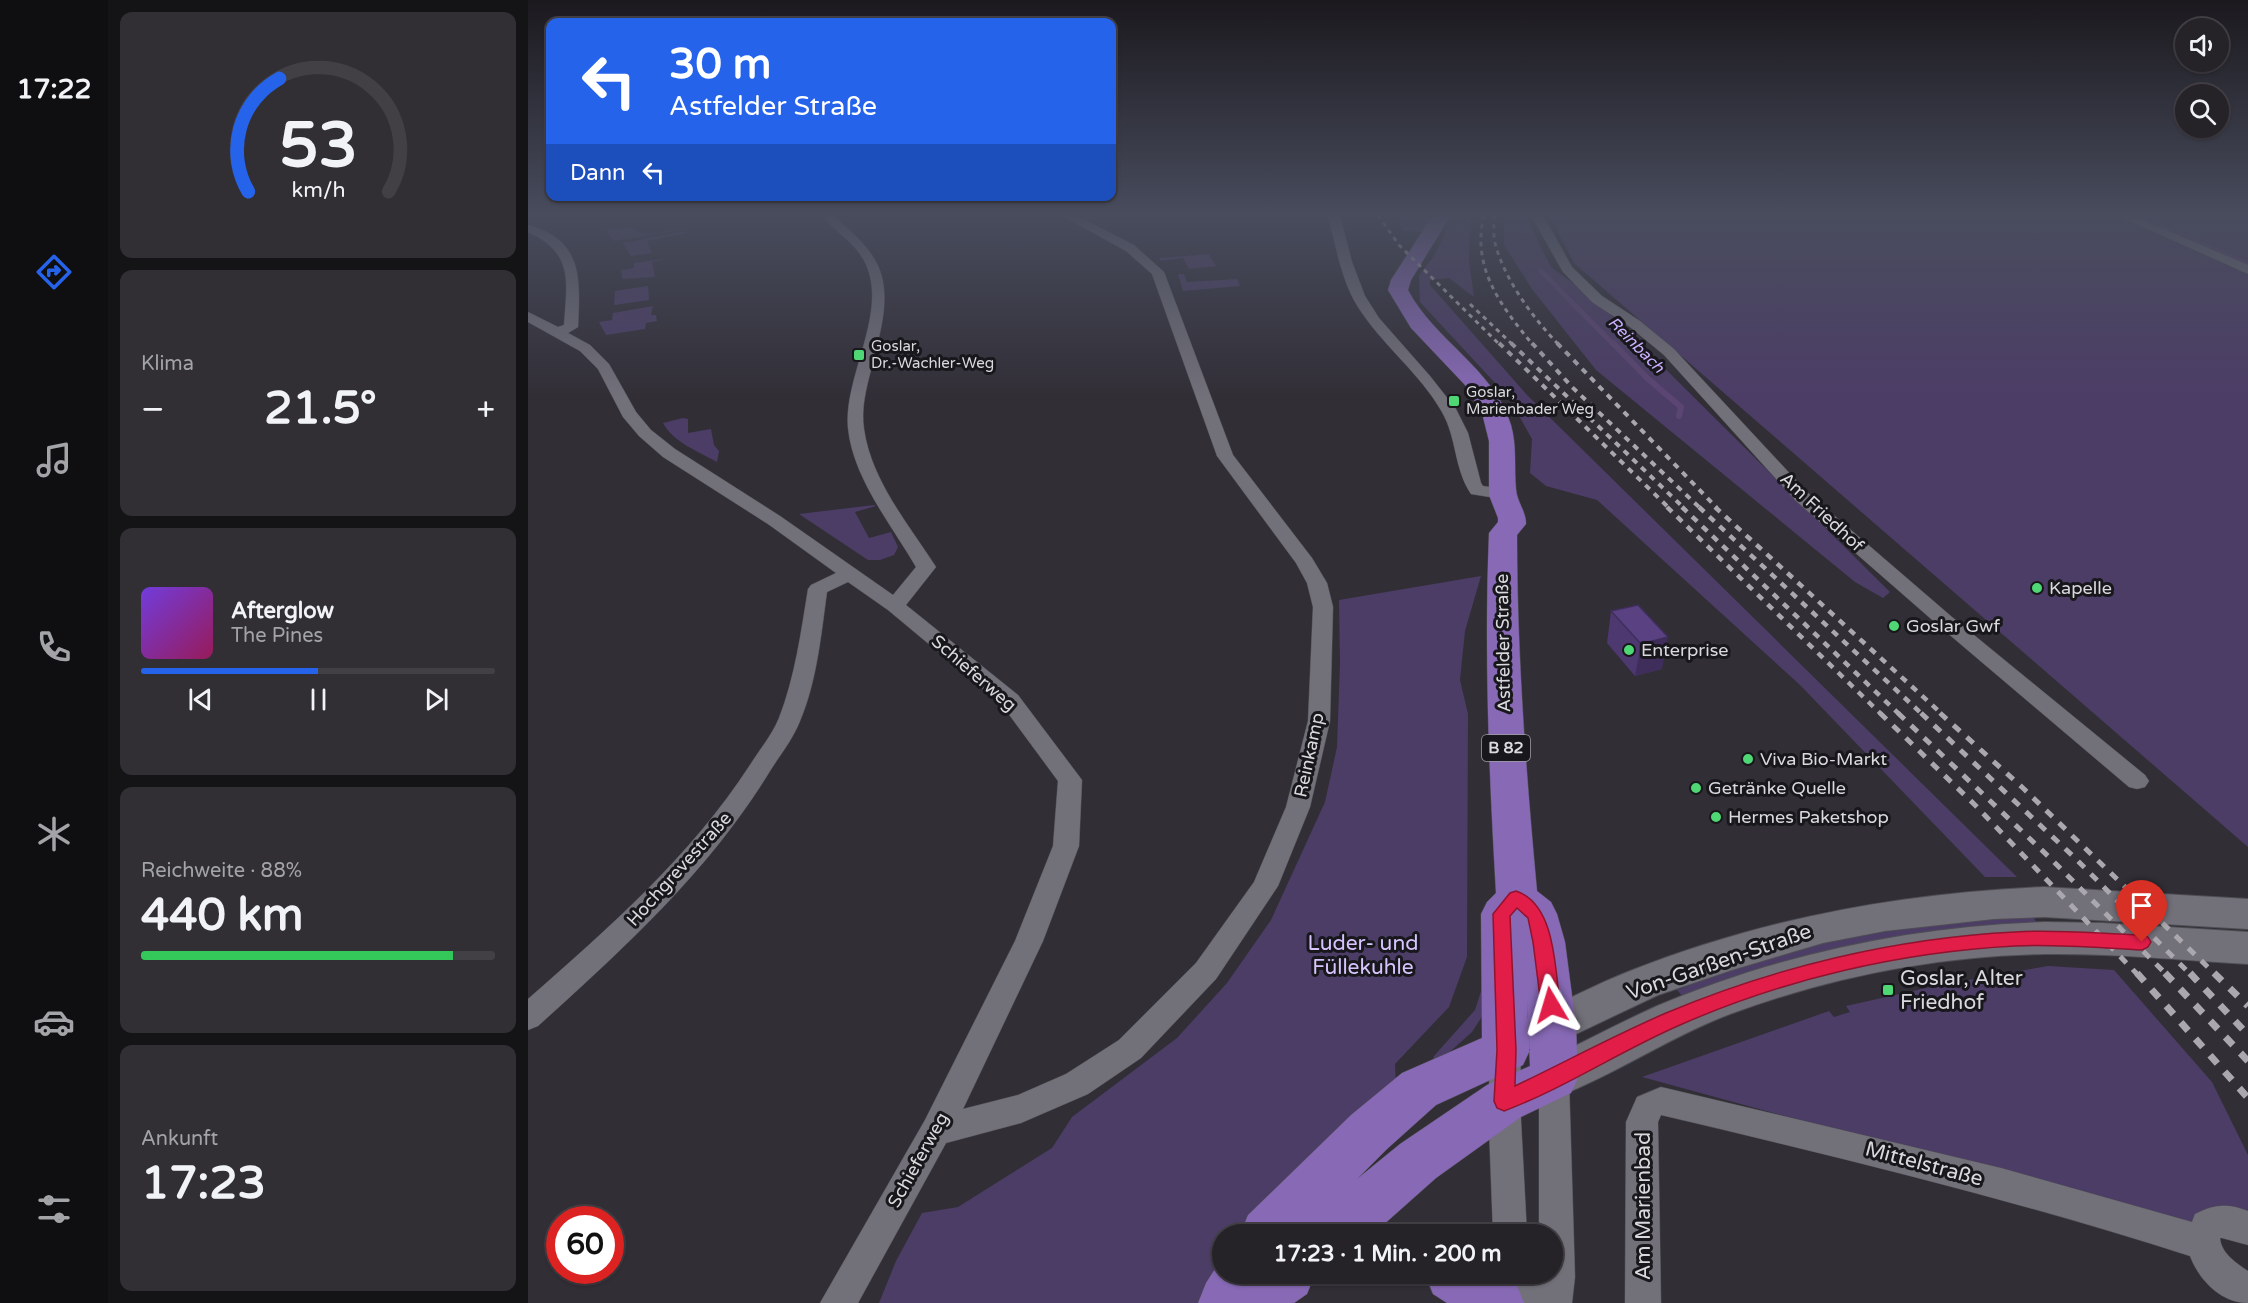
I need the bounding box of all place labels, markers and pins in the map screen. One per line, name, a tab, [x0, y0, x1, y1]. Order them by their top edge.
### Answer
place label: Goslar, Dr.-Wachler-Weg	[871, 337, 994, 372]
marker: Goslar, Dr.-Wachler-Weg	[852, 348, 866, 362]
place label: Goslar, Marienbader Weg	[1466, 383, 1594, 418]
marker: Goslar, Marienbader Weg	[1447, 394, 1461, 408]
place label: Kapelle	[2049, 577, 2112, 599]
marker: Kapelle	[2030, 581, 2044, 595]
place label: Goslar Gwf	[1906, 615, 2000, 637]
marker: Goslar Gwf	[1887, 619, 1901, 633]
place label: Enterprise	[1641, 639, 1729, 661]
marker: Enterprise	[1622, 643, 1636, 657]
place label: Viva Bio-Markt	[1760, 748, 1887, 770]
marker: Viva Bio-Markt	[1741, 752, 1755, 766]
place label: Getränke Quelle	[1708, 777, 1846, 799]
marker: Getränke Quelle	[1689, 781, 1703, 795]
place label: Hermes Paketshop	[1728, 806, 1889, 828]
marker: Hermes Paketshop	[1709, 810, 1723, 824]
pin	[2116, 880, 2167, 942]
place label: Goslar, Alter Friedhof	[1900, 966, 2023, 1015]
marker: Goslar, Alter Friedhof	[1881, 983, 1895, 997]

